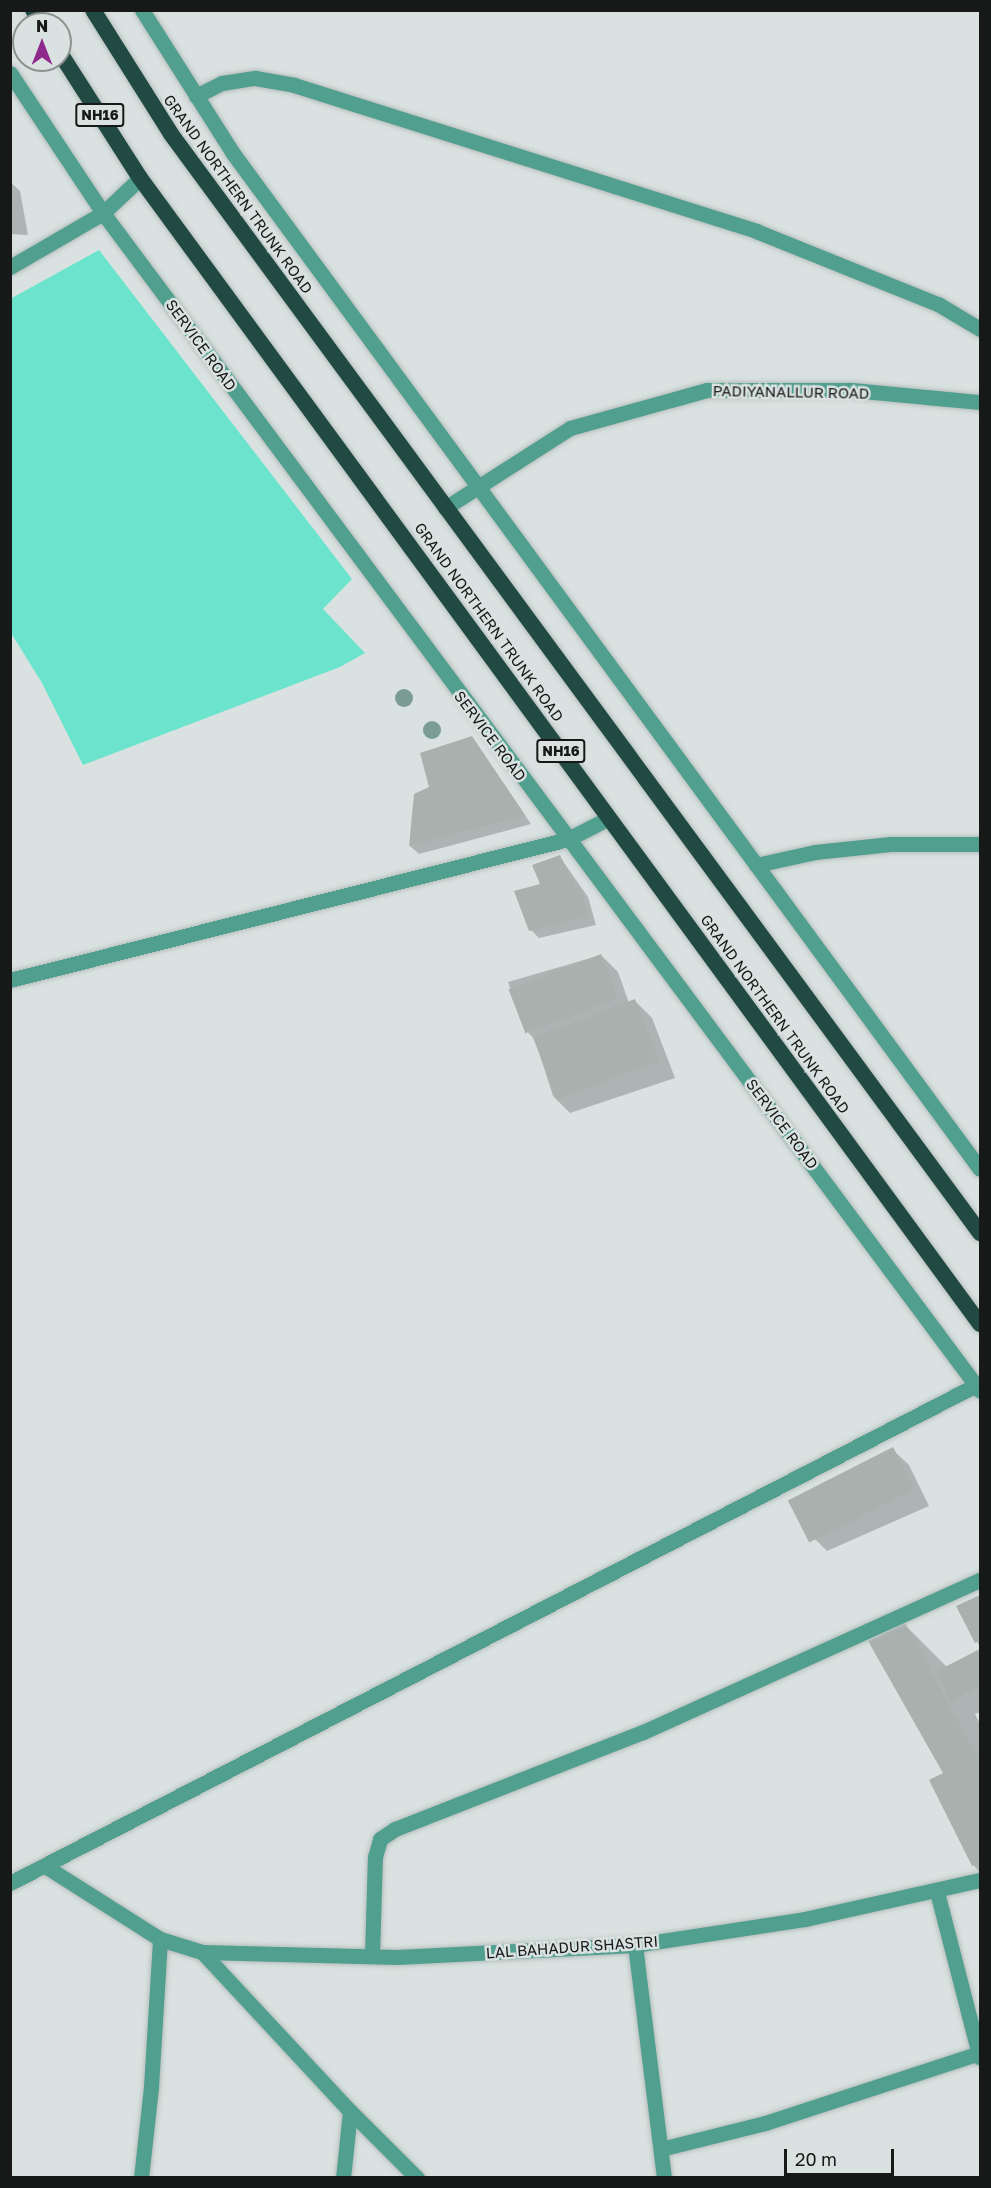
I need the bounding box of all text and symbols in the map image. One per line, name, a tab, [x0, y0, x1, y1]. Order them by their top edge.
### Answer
north arrow	[12, 12, 72, 72]
text: N	[36, 16, 48, 36]
street label: GRAND NORTHERN TRUNK ROAD	[160, 91, 316, 297]
road number: NH16	[74, 104, 126, 126]
street label: SERVICE ROAD	[162, 296, 240, 394]
street label: PADIYANALLUR ROAD	[713, 382, 869, 402]
street label: GRAND NORTHERN TRUNK ROAD	[411, 519, 567, 725]
street label: SERVICE ROAD	[450, 687, 530, 785]
road number: NH16	[536, 740, 586, 762]
street label: GRAND NORTHERN TRUNK ROAD	[697, 911, 853, 1117]
street label: SERVICE ROAD	[742, 1075, 822, 1173]
street label: LAL BAHADUR SHASTRI	[485, 1932, 659, 1962]
scale bar	[787, 2137, 896, 2175]
text: 20 m	[795, 2148, 837, 2170]

